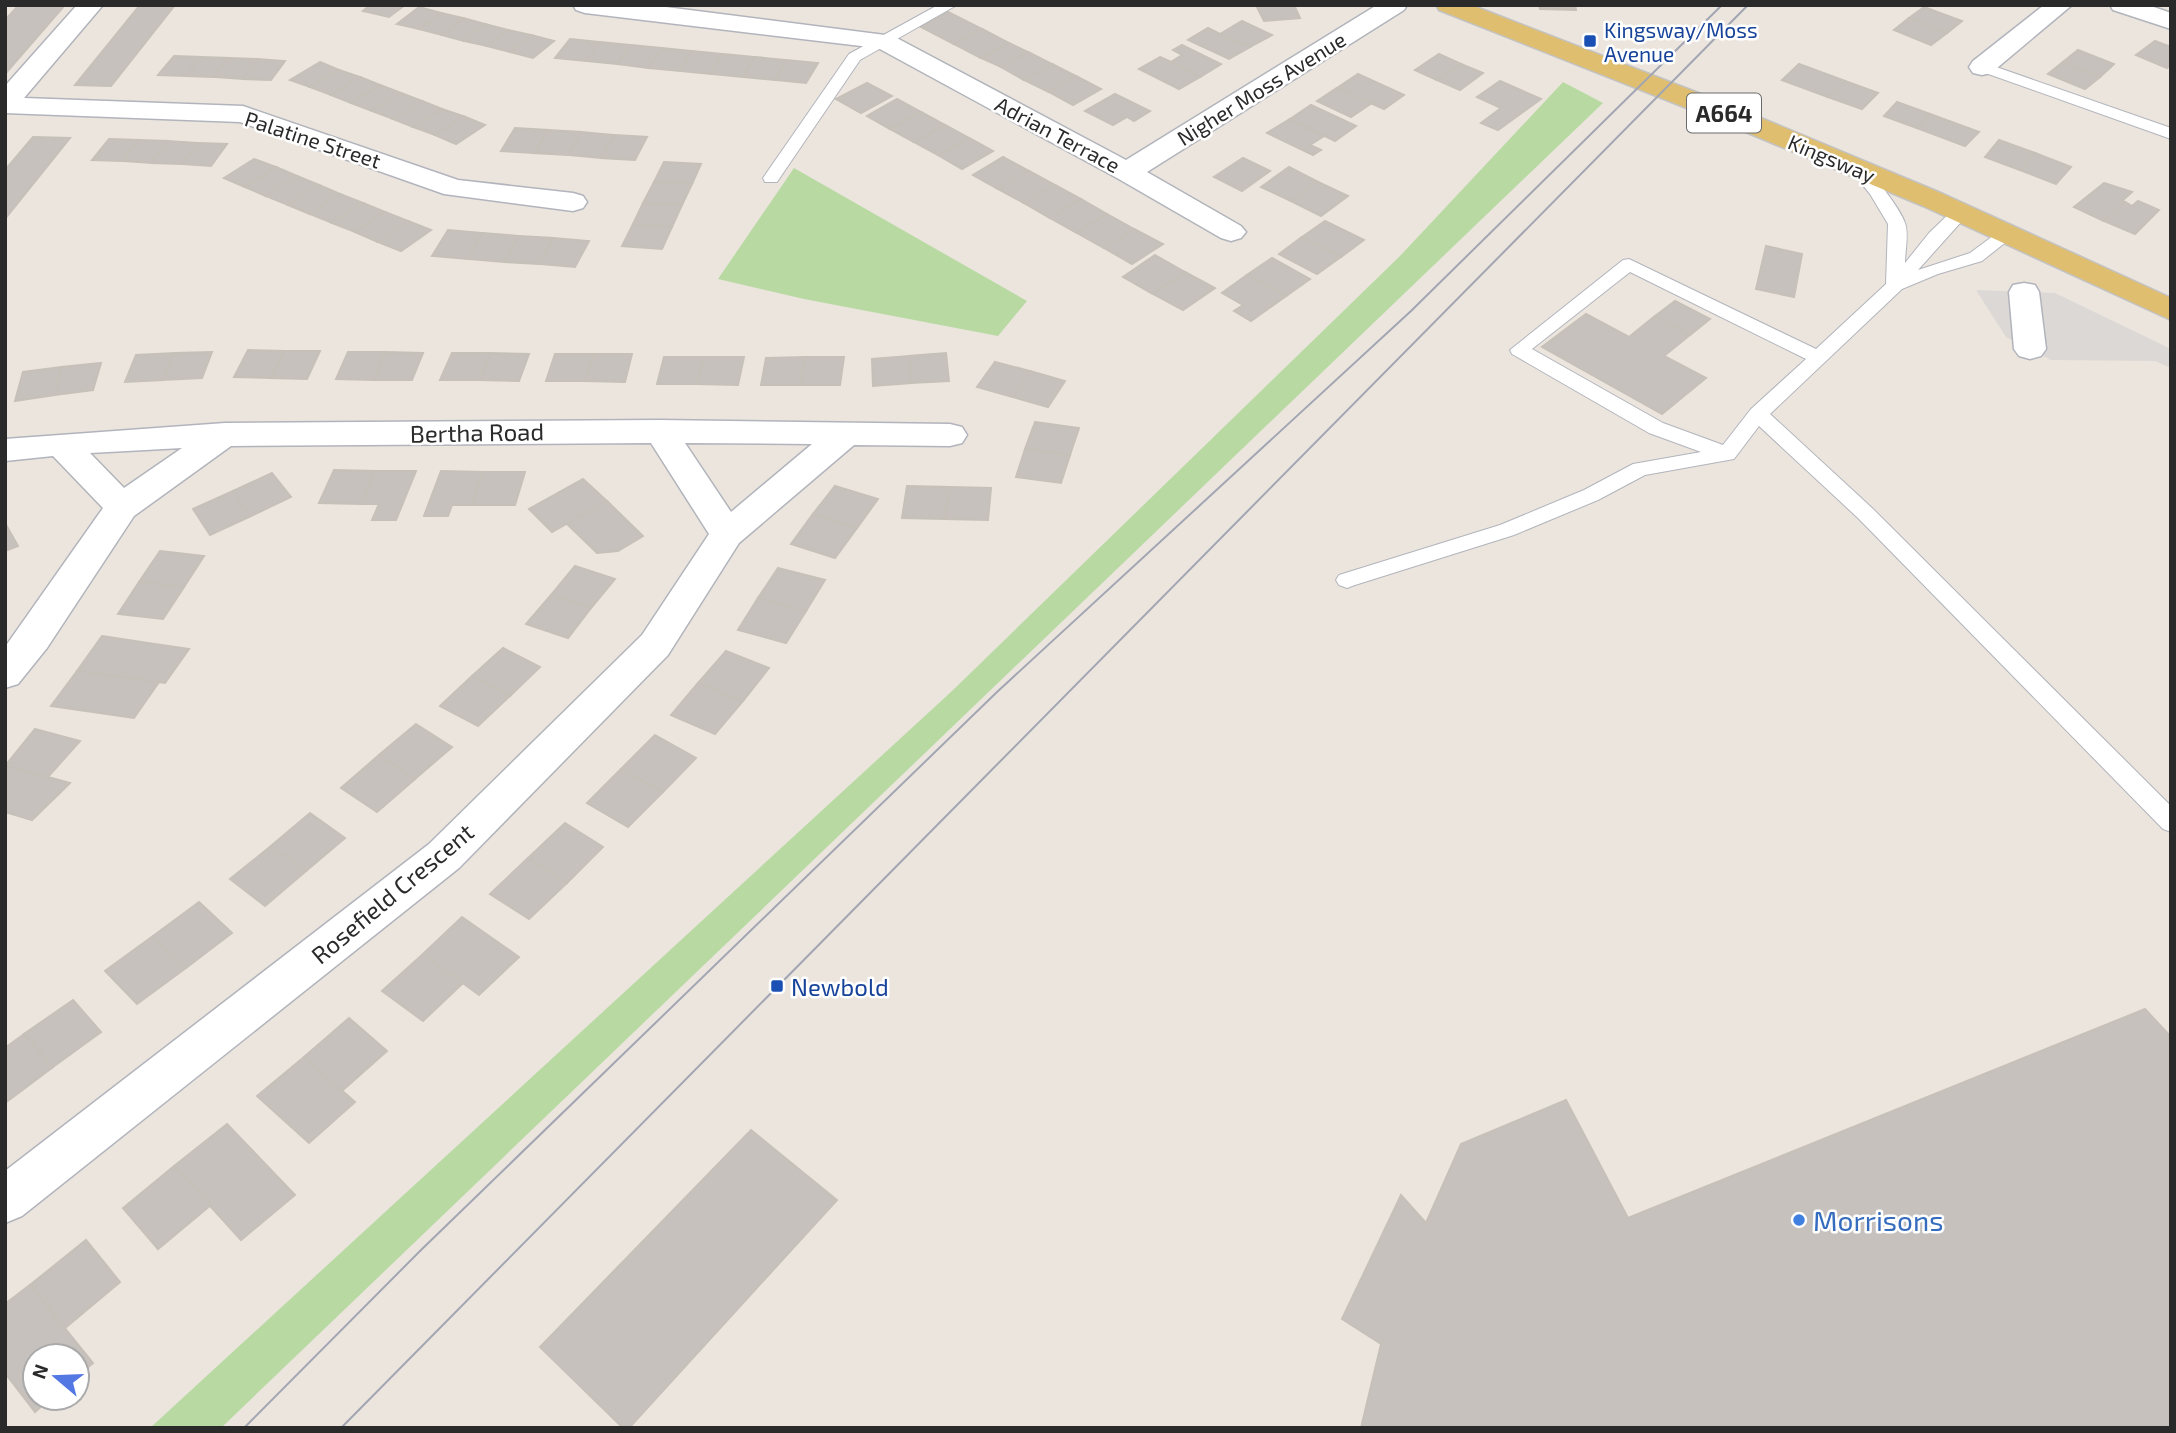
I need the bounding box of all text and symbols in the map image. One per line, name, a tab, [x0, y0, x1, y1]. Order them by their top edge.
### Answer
place label: Kingsway/Moss Avenue	[1604, 17, 1758, 66]
street label: Nigher Moss Avenue	[1172, 26, 1350, 150]
marker: Kingsway/Moss Avenue	[1582, 33, 1598, 49]
street label: Adrian Terrace	[991, 91, 1125, 177]
road number: A664	[1687, 94, 1761, 132]
street label: Palatine Street	[242, 105, 384, 173]
street label: Kingsway	[1785, 129, 1879, 187]
street label: Bertha Road	[410, 416, 544, 448]
street label: Rosefield Crescent	[305, 817, 479, 969]
place label: Newbold	[791, 972, 889, 1001]
marker: Newbold	[769, 978, 785, 994]
place label: Morrisons	[1813, 1203, 1943, 1237]
marker: Morrisons	[1791, 1212, 1807, 1228]
north arrow	[21, 1342, 91, 1412]
text: N	[26, 1361, 53, 1382]

